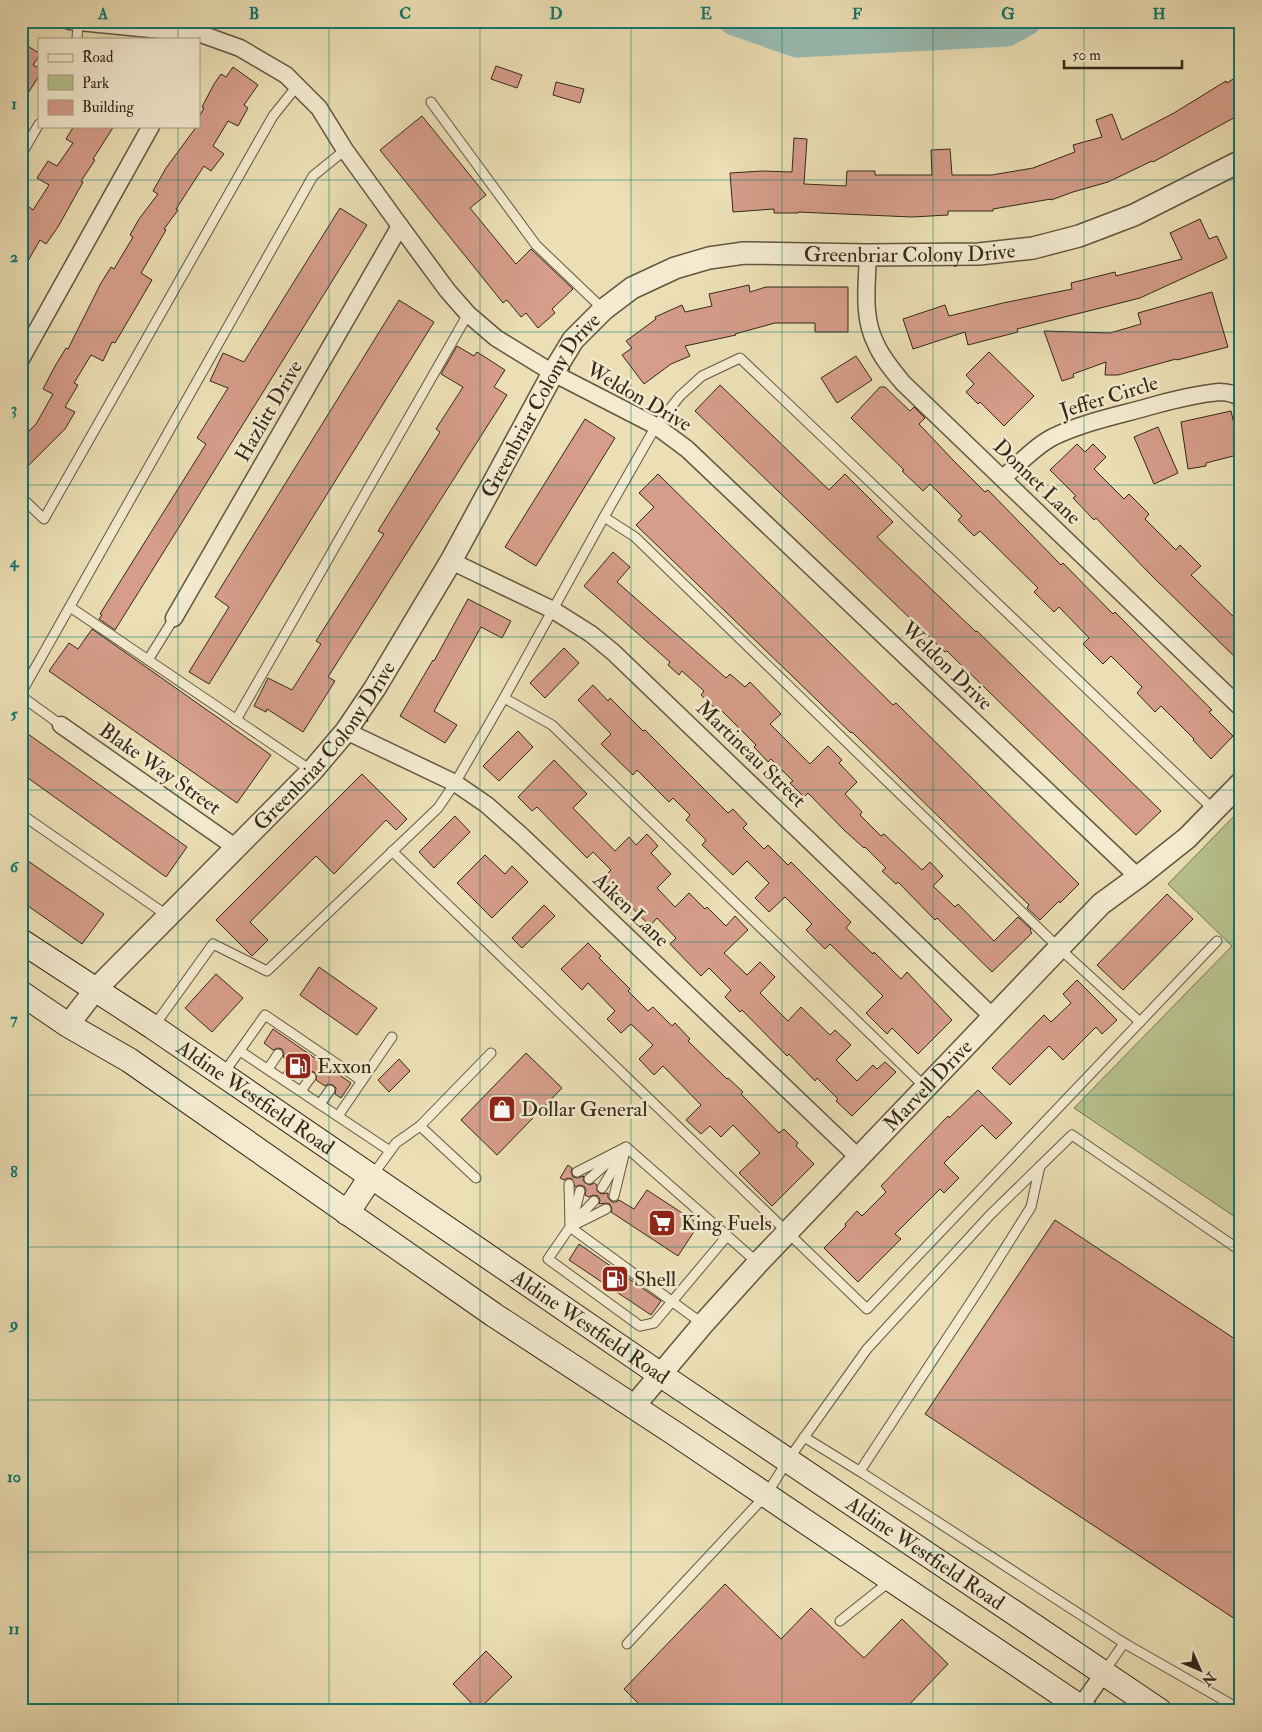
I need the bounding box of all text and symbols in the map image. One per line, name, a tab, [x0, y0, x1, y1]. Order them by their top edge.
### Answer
text: A	[97, 4, 109, 24]
text: B	[249, 4, 259, 24]
text: C	[399, 4, 411, 24]
text: D	[549, 4, 563, 24]
text: E	[700, 4, 712, 24]
text: F	[852, 4, 862, 24]
text: G	[1001, 4, 1015, 24]
text: H	[1152, 4, 1166, 24]
legend	[38, 38, 200, 128]
scale bar	[1064, 38, 1182, 70]
text: 50 m	[1072, 46, 1101, 65]
text: Road	[82, 48, 114, 67]
text: Park	[82, 74, 109, 93]
text: 1	[11, 94, 17, 114]
text: Building	[82, 98, 134, 117]
street label: Greenbriar Colony Drive	[804, 237, 1017, 269]
text: 2	[10, 247, 18, 267]
street label: Greenbriar Colony Drive	[475, 307, 606, 502]
street label: Hazlitt Drive	[229, 355, 309, 467]
street label: Weldon Drive	[581, 355, 697, 438]
street label: Jeffer Circle	[1056, 369, 1161, 425]
text: 3	[11, 399, 17, 419]
street label: Donnet Lane	[987, 433, 1087, 531]
text: 4	[9, 552, 20, 572]
street label: Weldon Drive	[895, 615, 999, 717]
street label: Greenbriar Colony Drive	[247, 656, 402, 836]
street label: Martineau Street	[690, 695, 812, 814]
text: 5	[10, 704, 18, 724]
street label: Blake Way Street	[94, 717, 226, 821]
text: 6	[10, 857, 20, 877]
street label: Aiken Lane	[586, 866, 675, 953]
text: 7	[10, 1009, 18, 1029]
street label: Aldine Westfield Road	[171, 1033, 340, 1161]
street label: Marvell Drive	[877, 1033, 978, 1137]
fuel station icon: Exxon	[283, 1051, 313, 1081]
place label: Exxon	[317, 1053, 372, 1080]
shop icon: Dollar General	[487, 1094, 517, 1124]
place label: Dollar General	[521, 1096, 648, 1123]
text: 8	[10, 1162, 18, 1182]
supermarket icon: King Fuels	[647, 1208, 677, 1238]
place label: King Fuels	[681, 1210, 772, 1237]
street label: Aldine Westfield Road	[506, 1263, 675, 1391]
fuel station icon: Shell	[600, 1264, 630, 1294]
place label: Shell	[634, 1266, 677, 1293]
text: 9	[8, 1314, 18, 1334]
text: 10	[7, 1467, 21, 1487]
street label: Aldine Westfield Road	[840, 1490, 1010, 1616]
text: 11	[8, 1619, 20, 1639]
north arrow	[1174, 1644, 1224, 1694]
text: N	[1198, 1668, 1220, 1690]

